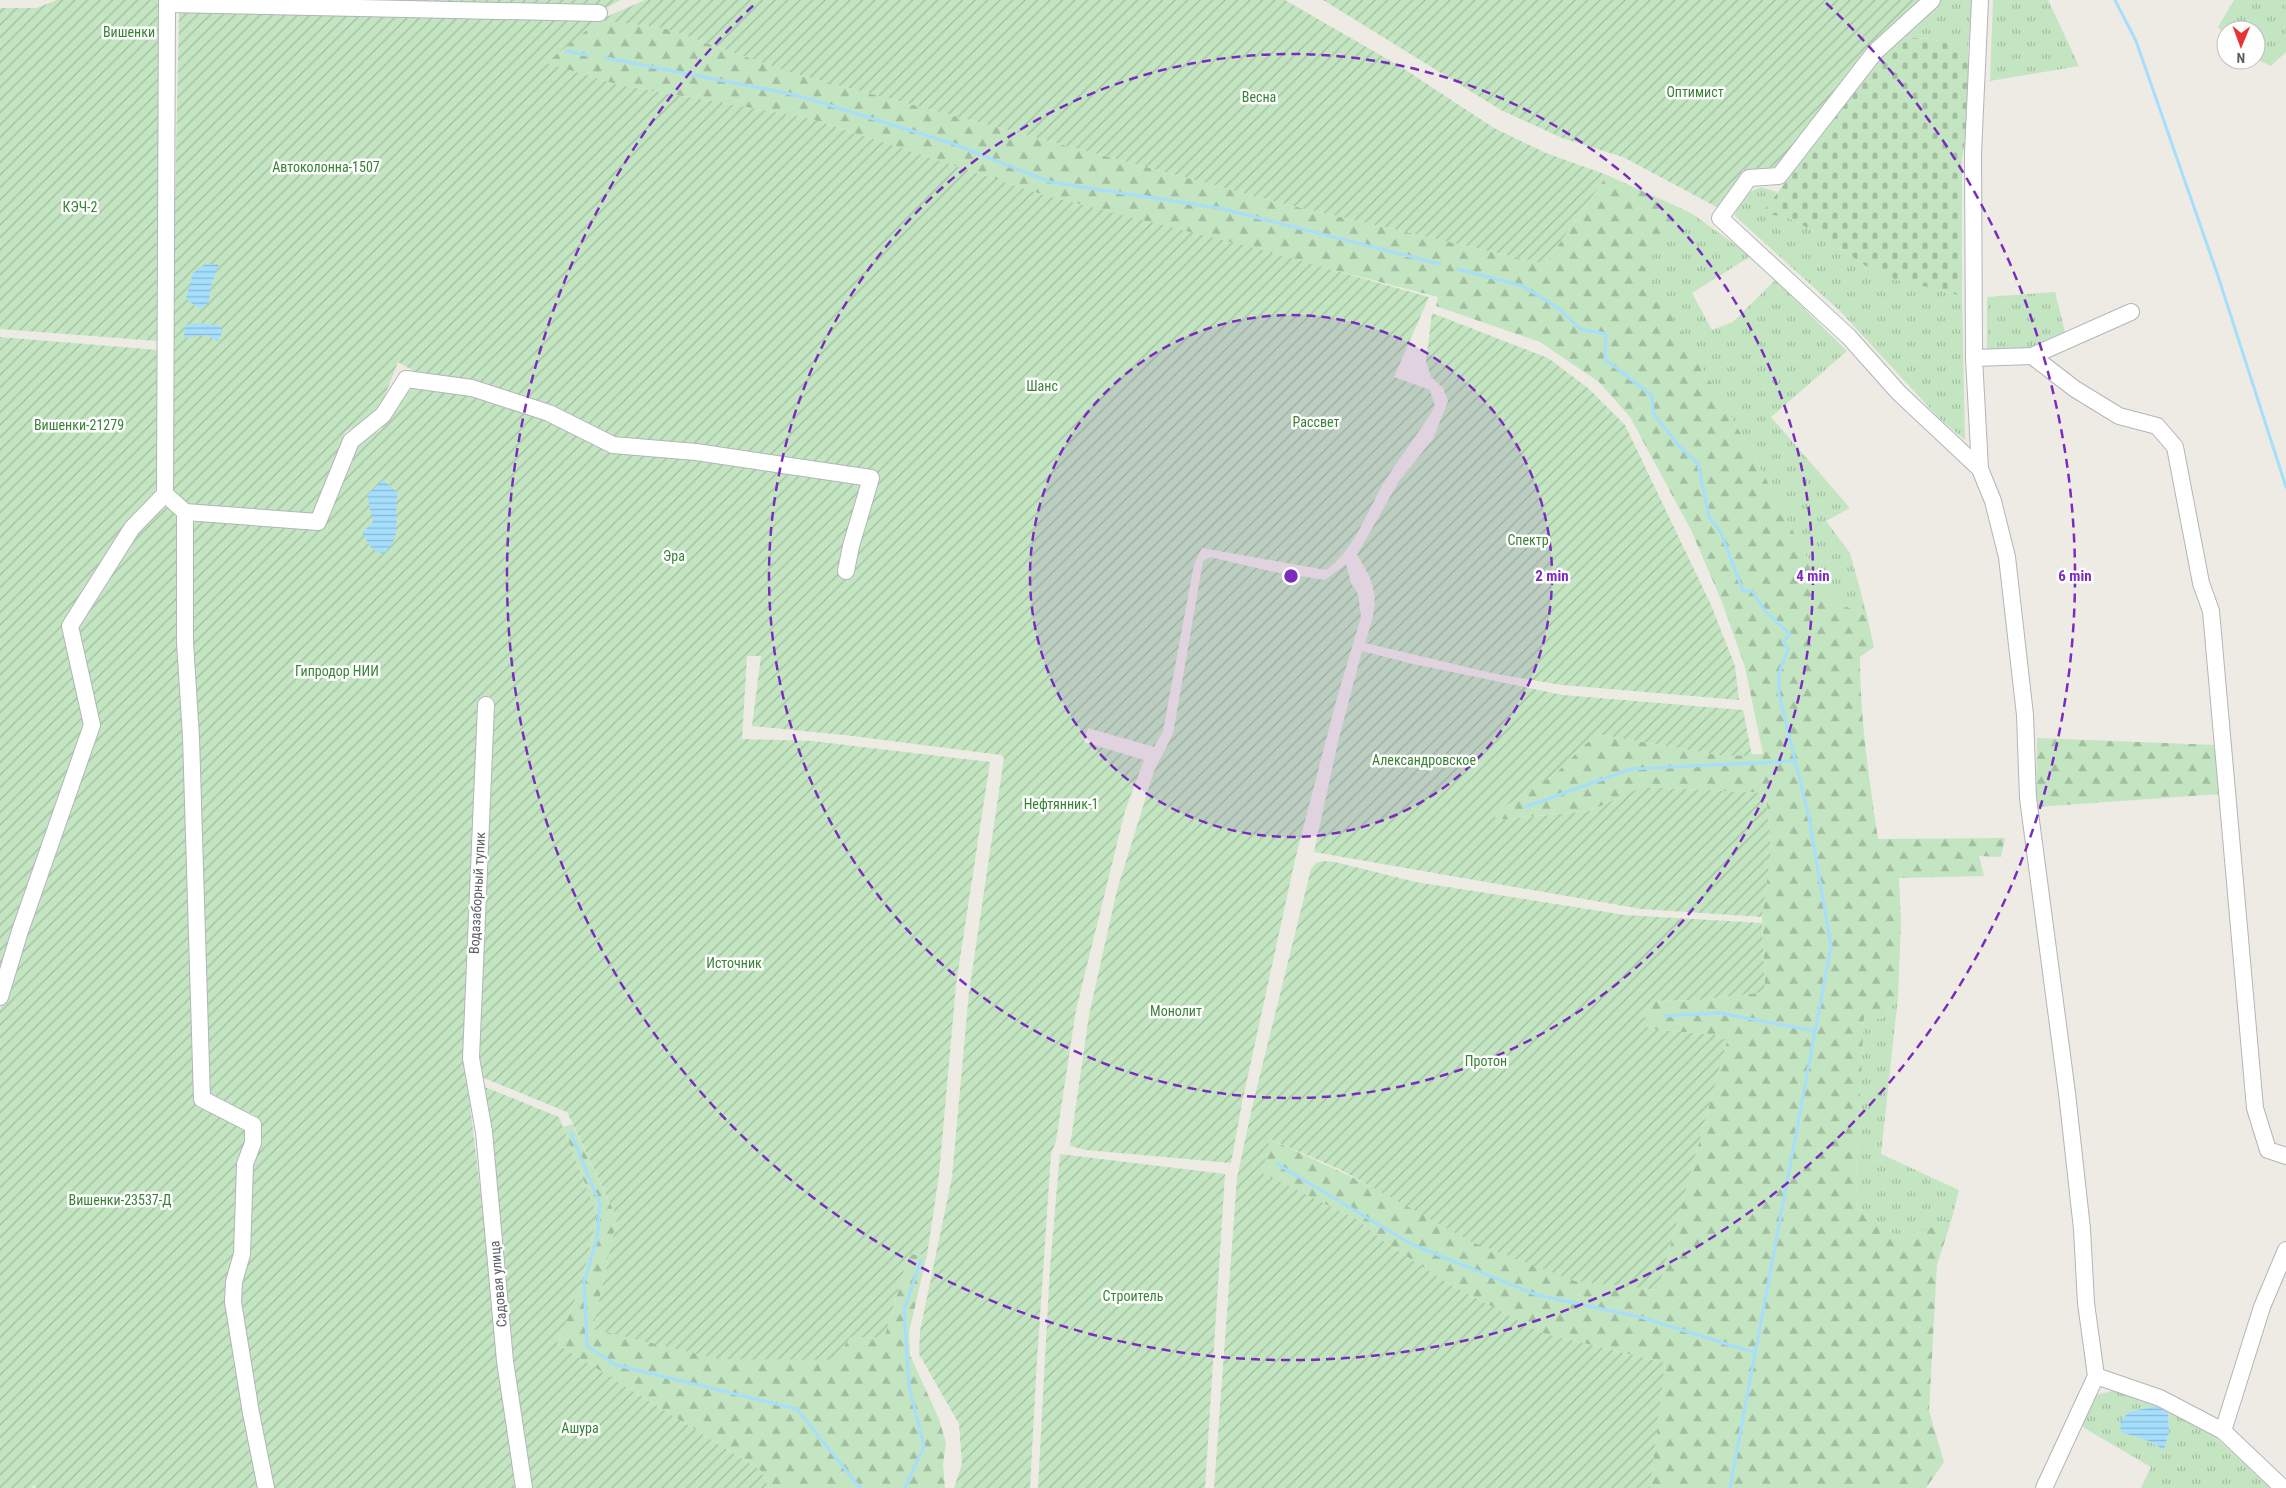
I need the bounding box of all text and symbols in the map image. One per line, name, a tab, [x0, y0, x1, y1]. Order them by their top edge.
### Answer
north arrow	[2216, 20, 2266, 70]
park label: Вишенки	[103, 24, 155, 40]
text: N	[2236, 50, 2245, 66]
park label: Оптимист	[1666, 84, 1724, 100]
park label: Весна	[1242, 89, 1276, 105]
park label: Автоколонна-1507	[272, 159, 380, 175]
park label: КЭЧ-2	[63, 199, 98, 215]
park label: Шанс	[1026, 378, 1058, 394]
park label: Рассвет	[1293, 414, 1339, 430]
park label: Вишенки-21279	[34, 417, 124, 433]
park label: Спектр	[1507, 532, 1549, 548]
park label: Эра	[663, 548, 685, 564]
centre of rings	[1282, 567, 1300, 585]
text: 2 min	[1535, 567, 1569, 585]
text: 4 min	[1796, 567, 1830, 585]
text: 6 min	[2058, 567, 2092, 585]
park label: Гипродор НИИ	[295, 663, 379, 679]
park label: Александровское	[1372, 752, 1476, 768]
park label: Нефтянник-1	[1024, 796, 1098, 812]
street label: Водазаборный тупик	[466, 831, 488, 954]
park label: Источник	[706, 955, 762, 971]
park label: Монолит	[1150, 1003, 1202, 1019]
park label: Протон	[1465, 1053, 1507, 1069]
park label: Вишенки-23537-Д	[69, 1192, 171, 1208]
street label: Садовая улица	[486, 1240, 510, 1328]
park label: Строитель	[1103, 1288, 1164, 1304]
park label: Ашура	[561, 1420, 599, 1436]

